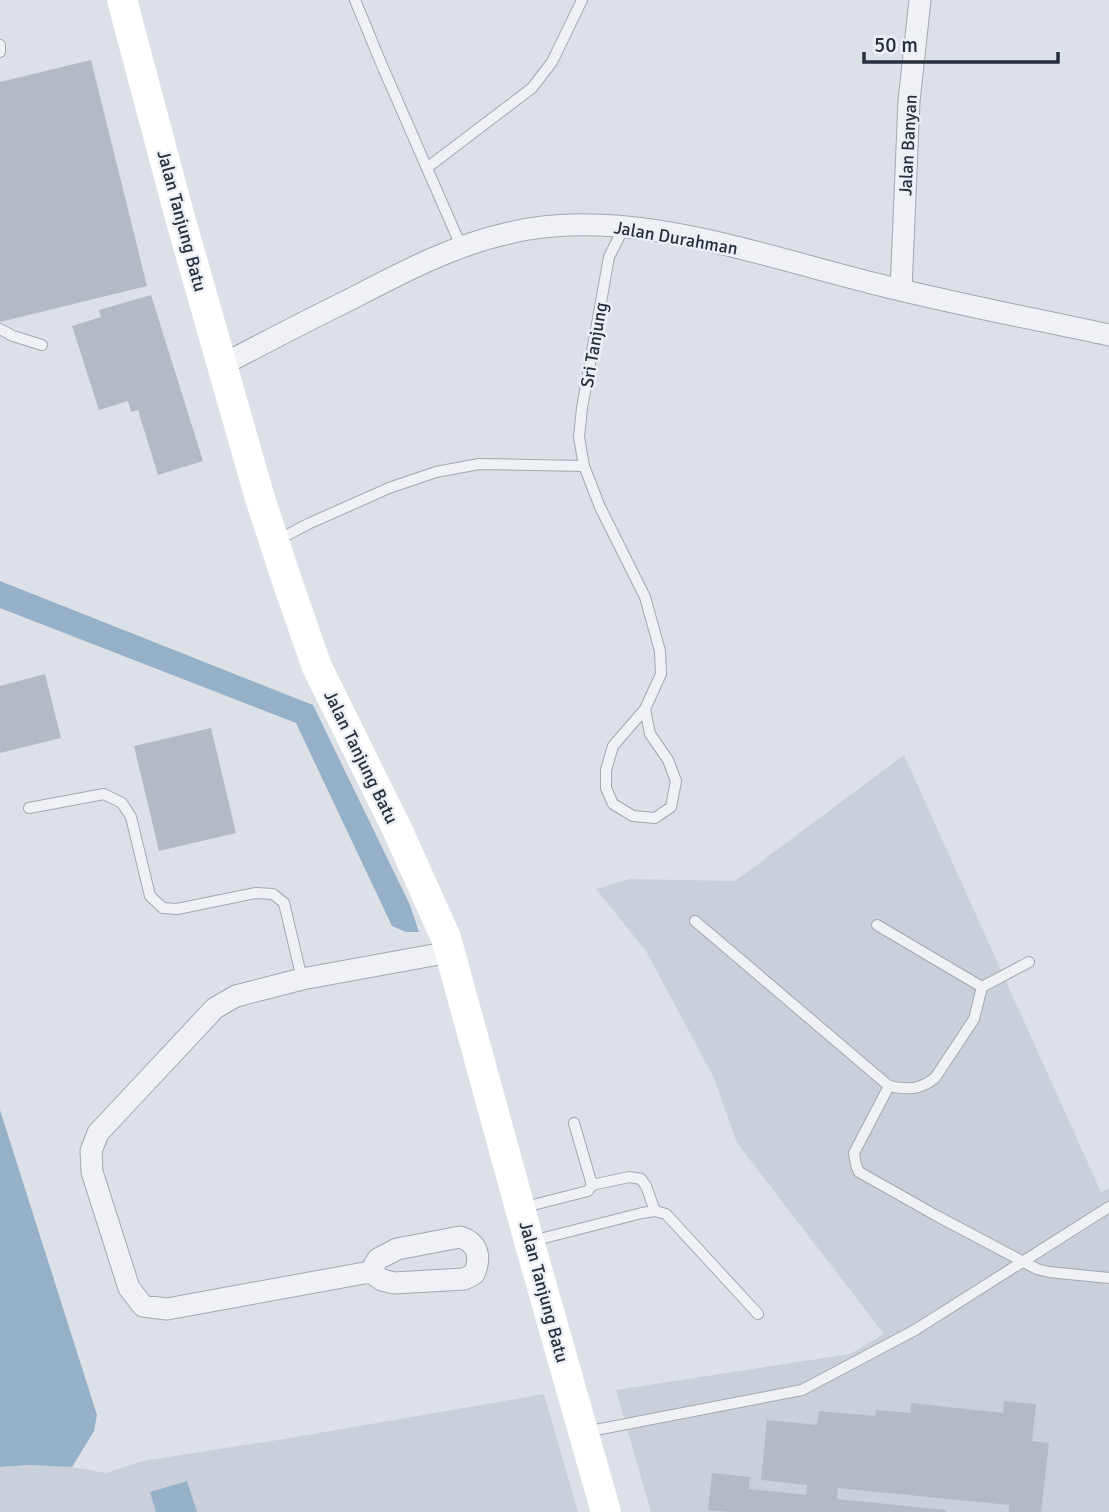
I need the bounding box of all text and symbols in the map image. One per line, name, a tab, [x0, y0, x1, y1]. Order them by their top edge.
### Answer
scale bar	[864, 21, 1058, 65]
text: 50 m	[874, 32, 918, 58]
street label: Jalan Banyan	[894, 94, 922, 196]
street label: Jalan Tanjung Batu	[153, 148, 211, 294]
street label: Jalan Durahman	[612, 216, 740, 260]
street label: Sri Tanjung	[576, 301, 612, 389]
street label: Jalan Tanjung Batu	[319, 687, 403, 827]
street label: Jalan Tanjung Batu	[515, 1219, 573, 1365]

